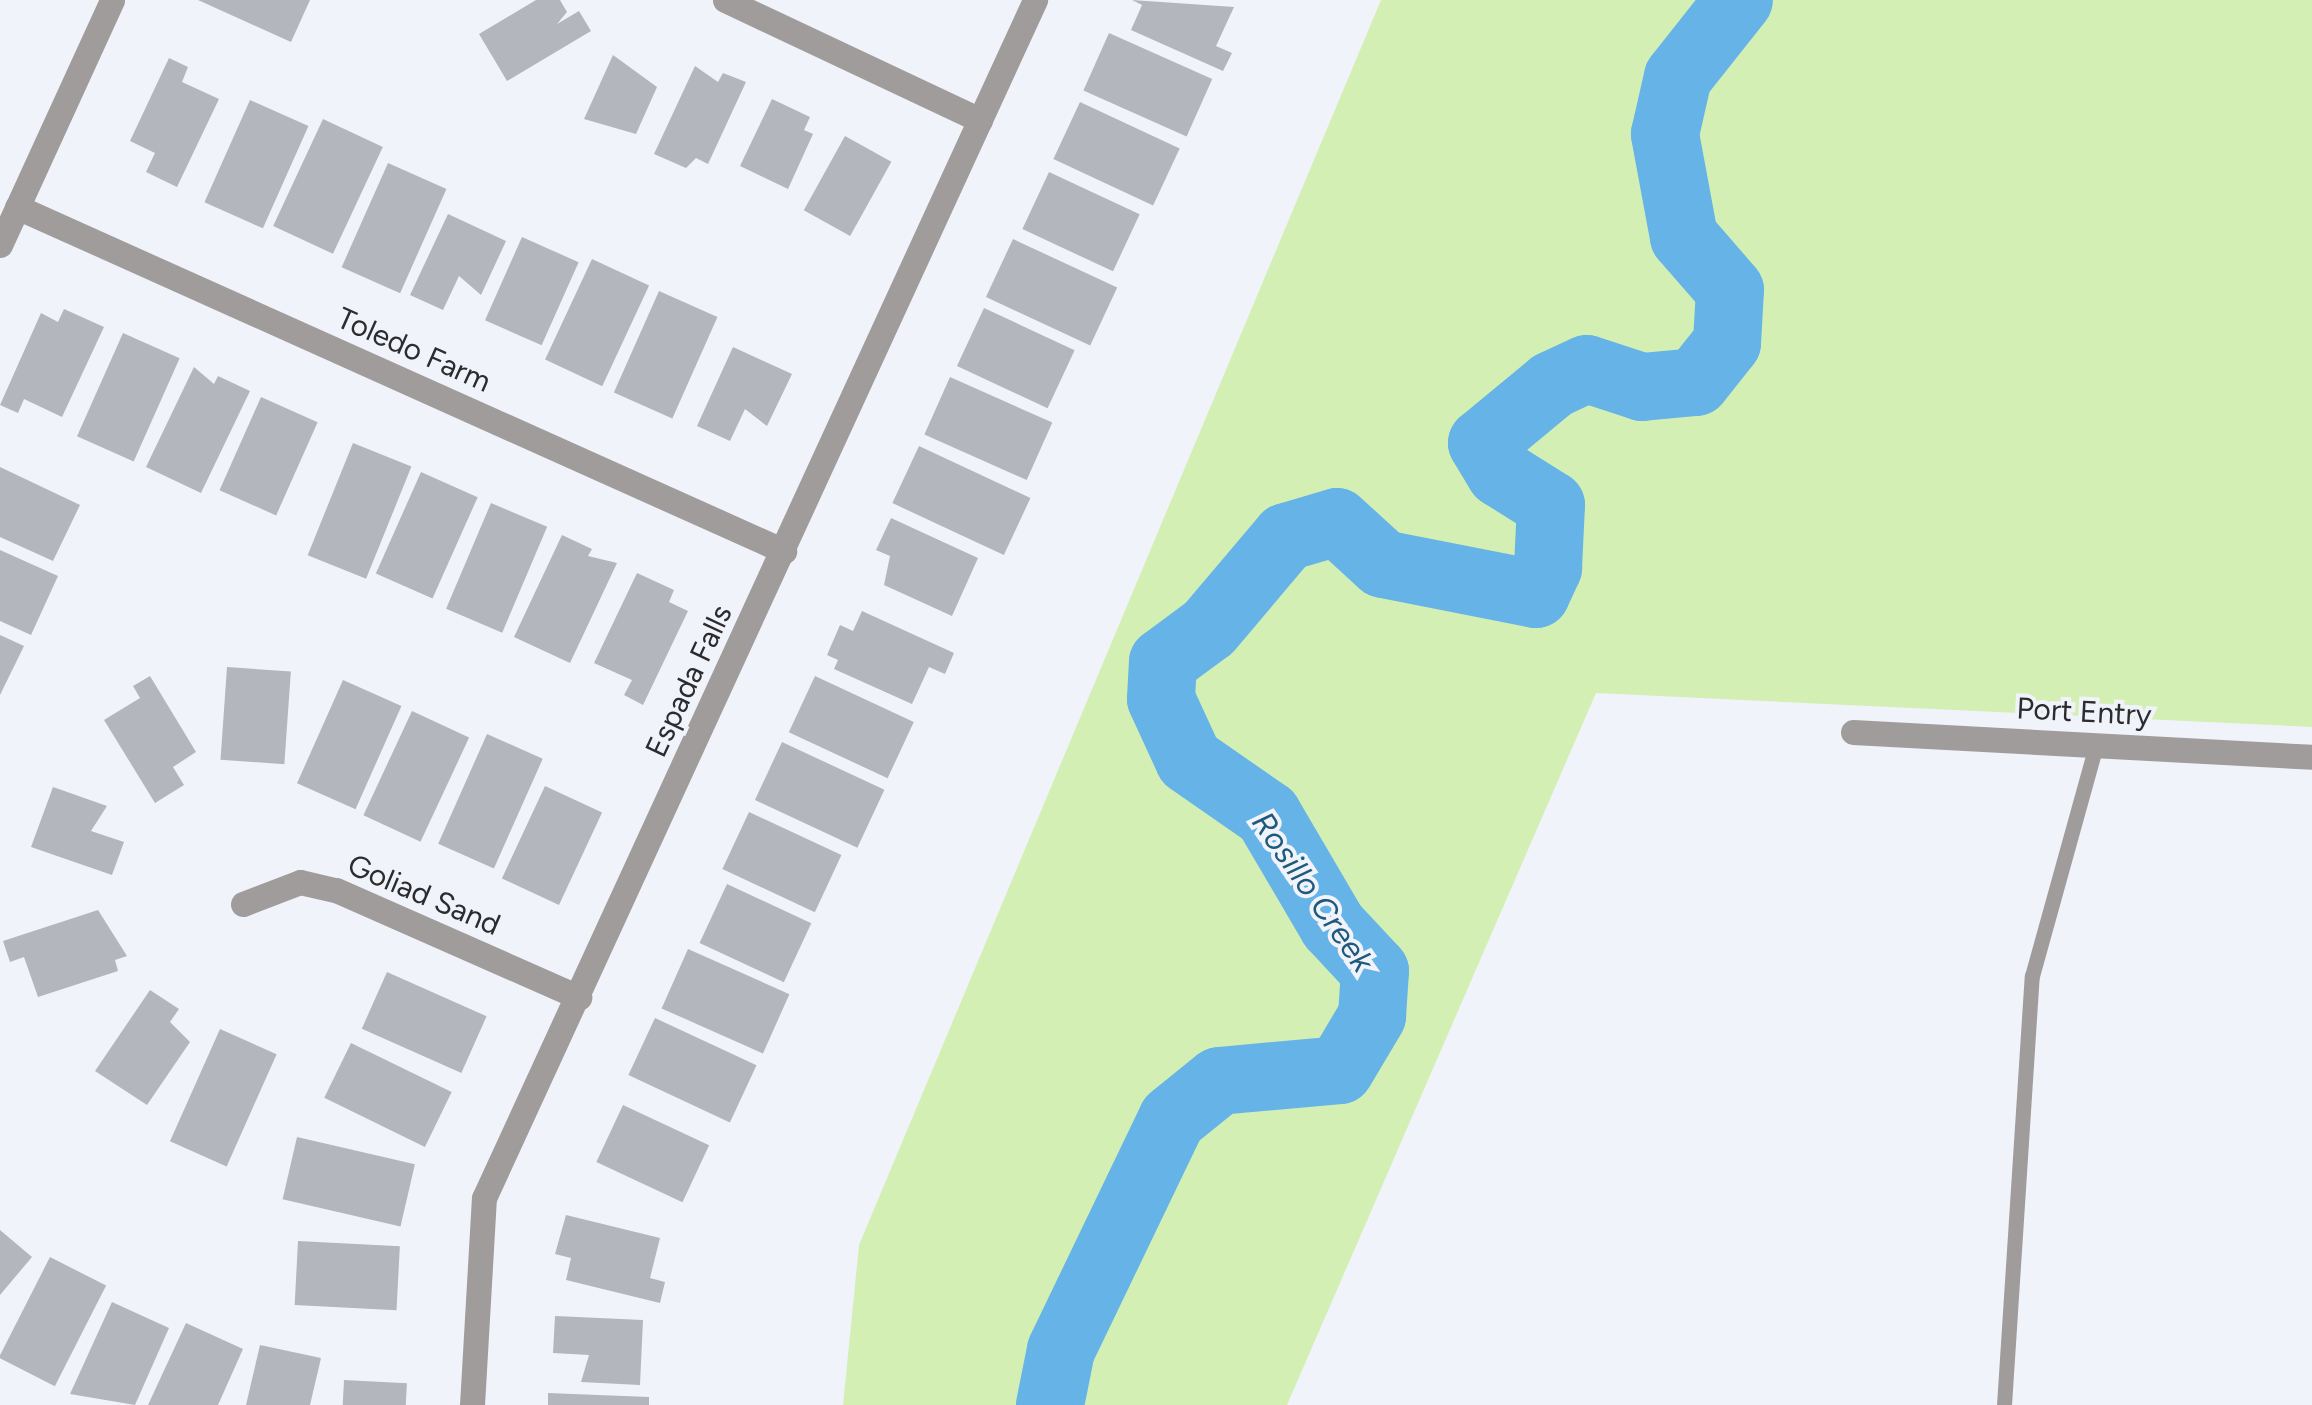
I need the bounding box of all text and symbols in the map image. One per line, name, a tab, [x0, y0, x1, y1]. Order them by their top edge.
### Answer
street label: Toledo Farm	[332, 300, 496, 400]
street label: Espada Falls	[638, 599, 740, 763]
street label: Port Entry	[2016, 690, 2152, 734]
water label: Rosillo Creek	[1244, 805, 1382, 979]
street label: Goliad Sand	[342, 847, 506, 943]

